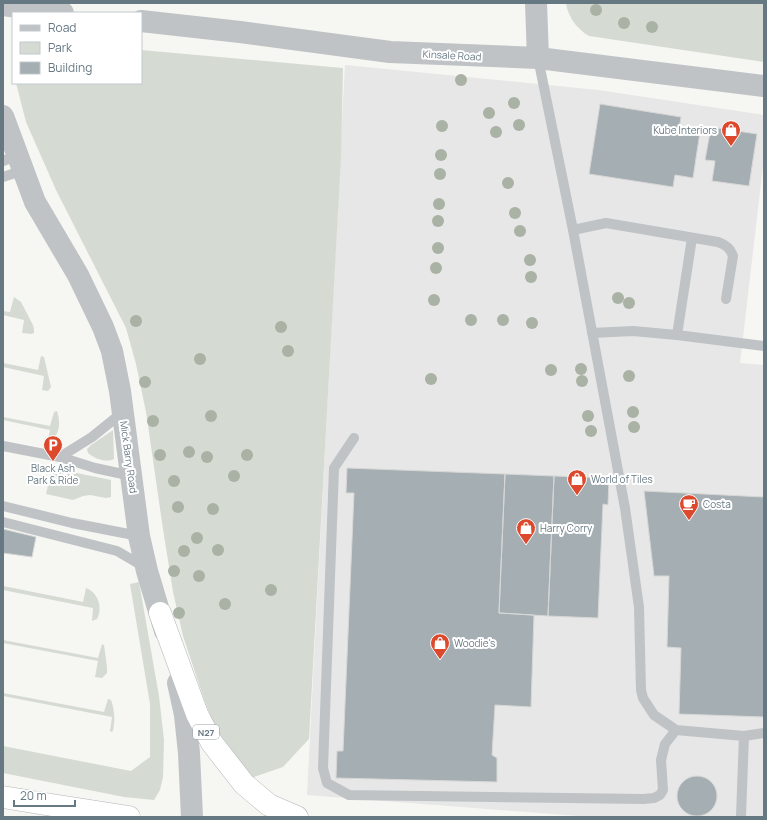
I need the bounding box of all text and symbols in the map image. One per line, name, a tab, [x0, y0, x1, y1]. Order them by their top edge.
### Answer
legend	[12, 12, 142, 84]
text: Road	[48, 19, 76, 36]
text: Park	[48, 39, 73, 56]
street label: Kinsale Road	[422, 46, 482, 64]
text: Building	[48, 59, 92, 76]
shop icon: Kube Interiors	[720, 119, 742, 147]
place label: Kube Interiors	[653, 123, 717, 137]
street label: Mick Barry Road	[117, 420, 141, 494]
parking icon: Black Ash Park & Ride	[42, 434, 64, 462]
place label: Black Ash Park & Ride	[28, 461, 79, 487]
shop icon: World of Tiles	[566, 468, 588, 496]
place label: World of Tiles	[591, 472, 653, 486]
cafe icon: Costa	[678, 493, 700, 521]
place label: Costa	[703, 497, 731, 511]
shop icon: Harry Corry	[515, 517, 537, 545]
place label: Harry Corry	[540, 521, 593, 535]
shop icon: Woodie's	[429, 632, 451, 660]
place label: Woodie's	[454, 636, 495, 650]
road number: N27	[193, 725, 219, 739]
scale bar	[14, 782, 75, 808]
text: 20 m	[20, 787, 47, 804]

